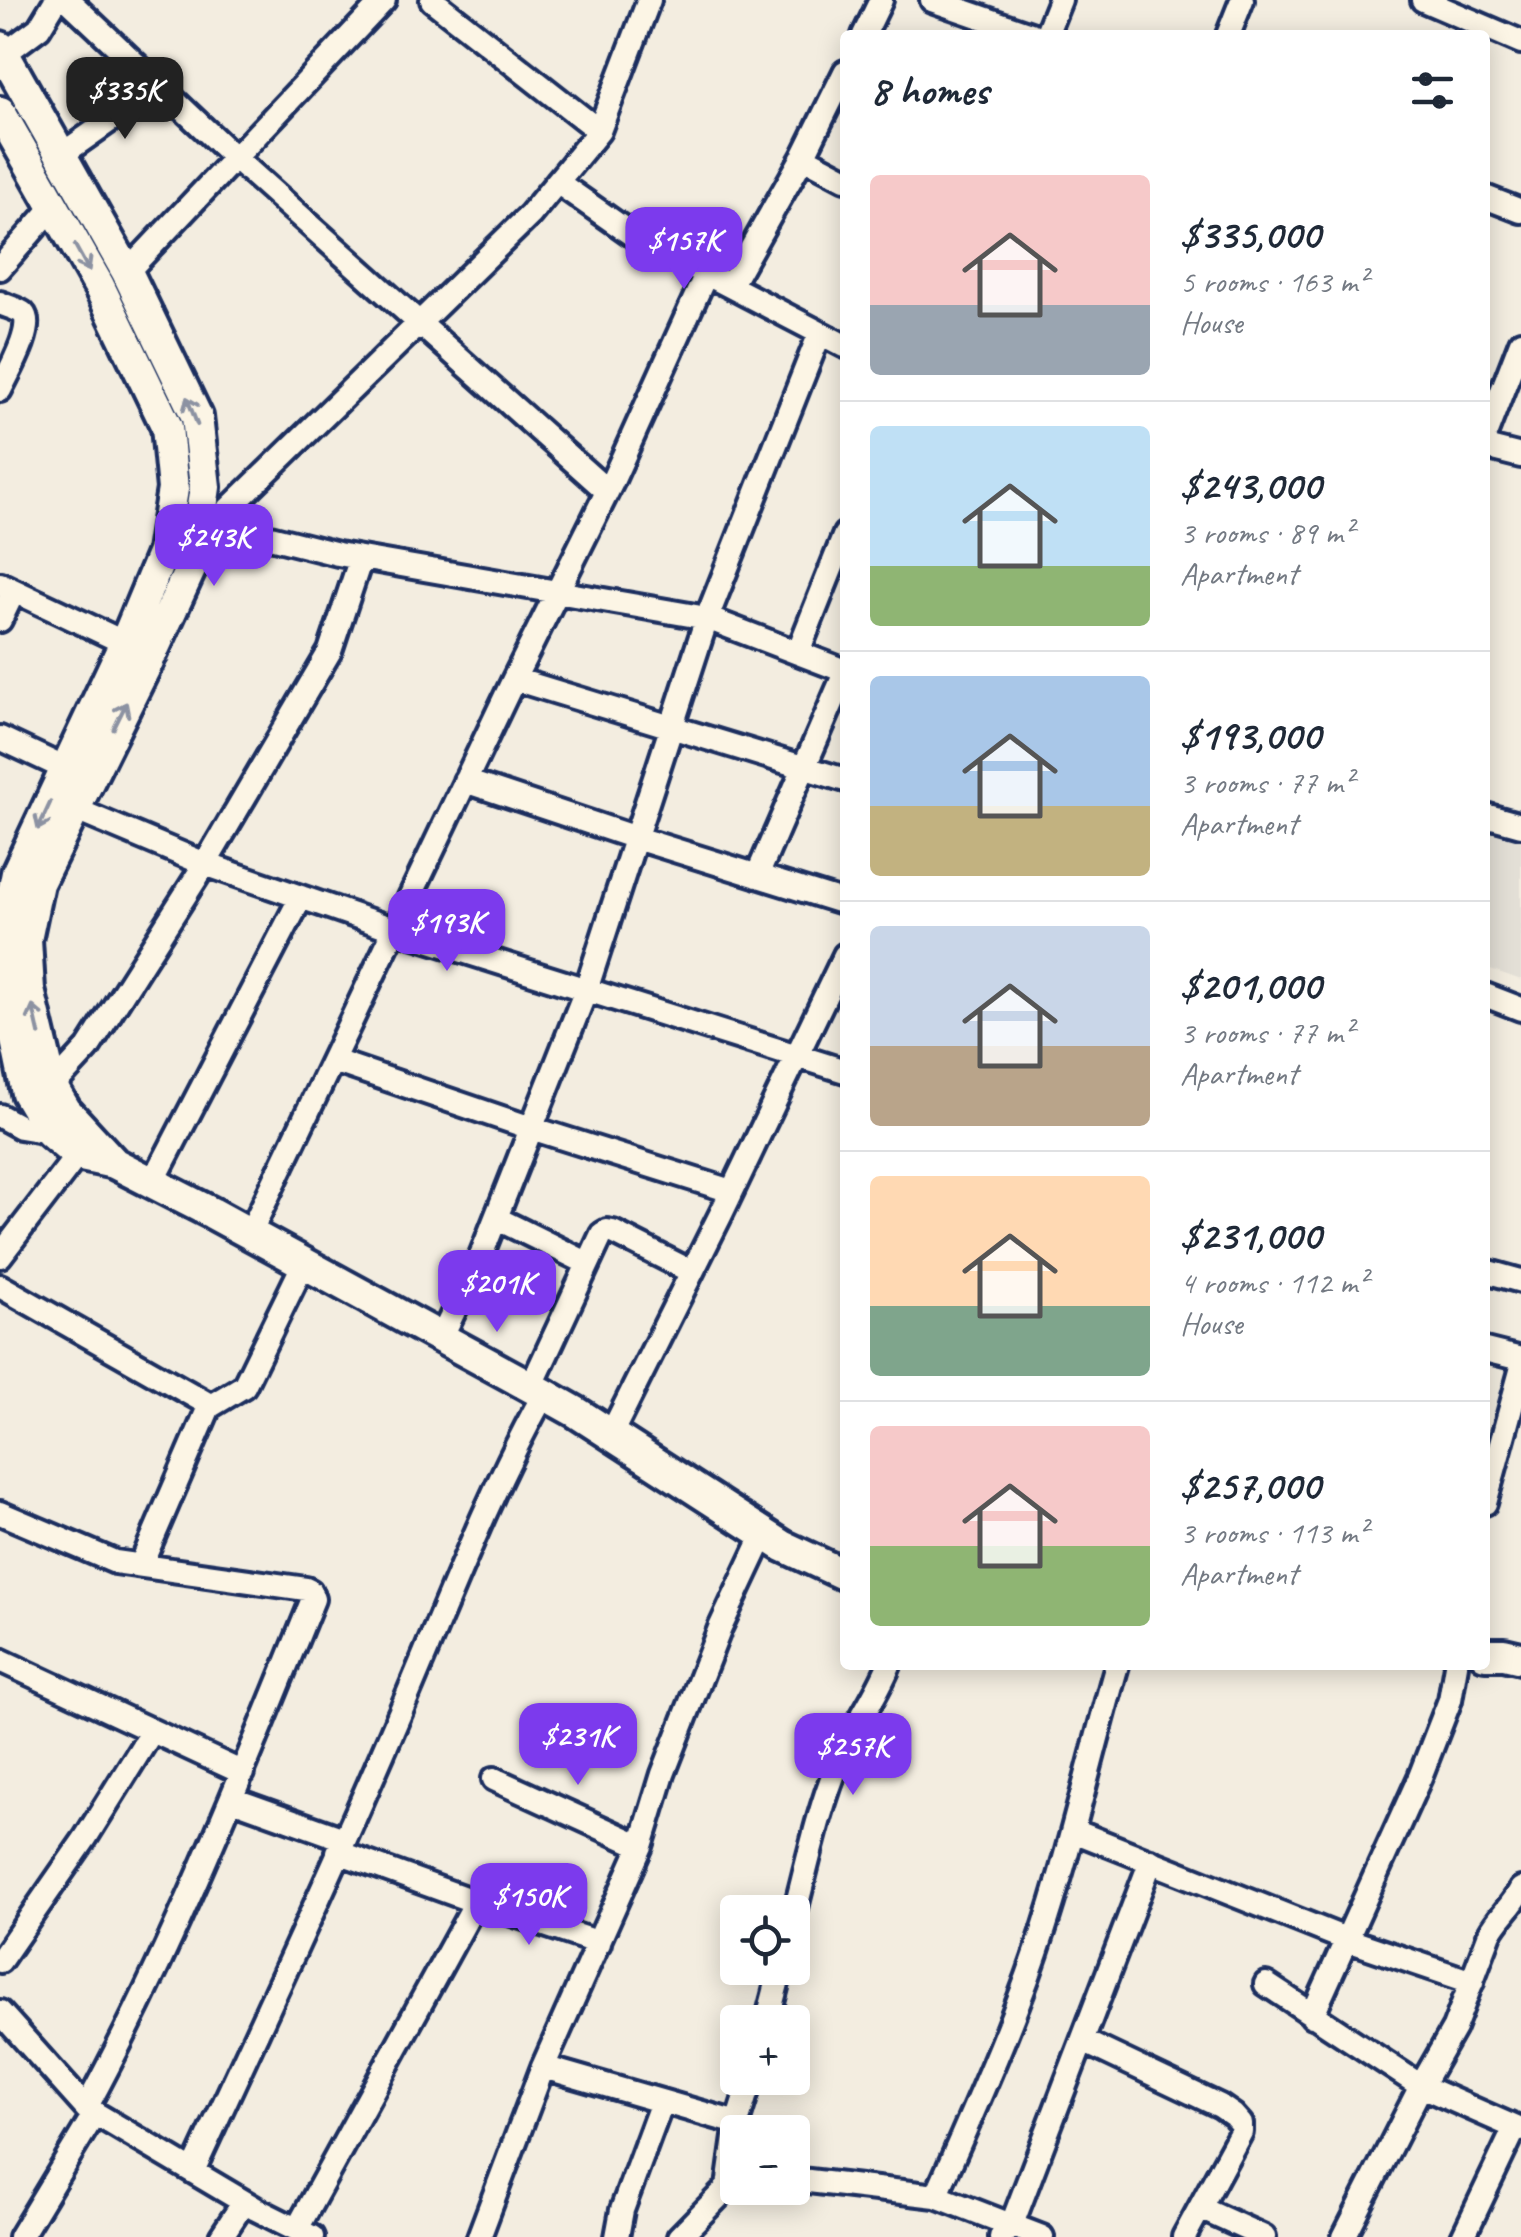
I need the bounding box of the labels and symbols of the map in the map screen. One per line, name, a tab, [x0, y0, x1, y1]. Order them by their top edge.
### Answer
pin: $335K	[55, 57, 195, 142]
pin: $157K	[614, 207, 754, 292]
one-way arrow	[73, 242, 93, 272]
one-way arrow	[182, 396, 200, 427]
pin: $243K	[144, 504, 284, 589]
one-way arrow	[111, 702, 130, 732]
one-way arrow	[34, 800, 53, 830]
pin: $193K	[377, 889, 517, 974]
one-way arrow	[26, 1005, 44, 1037]
pin: $201K	[427, 1250, 567, 1335]
pin: $231K	[508, 1703, 648, 1788]
pin: $257K	[783, 1713, 923, 1798]
pin: $150K	[459, 1863, 599, 1948]

